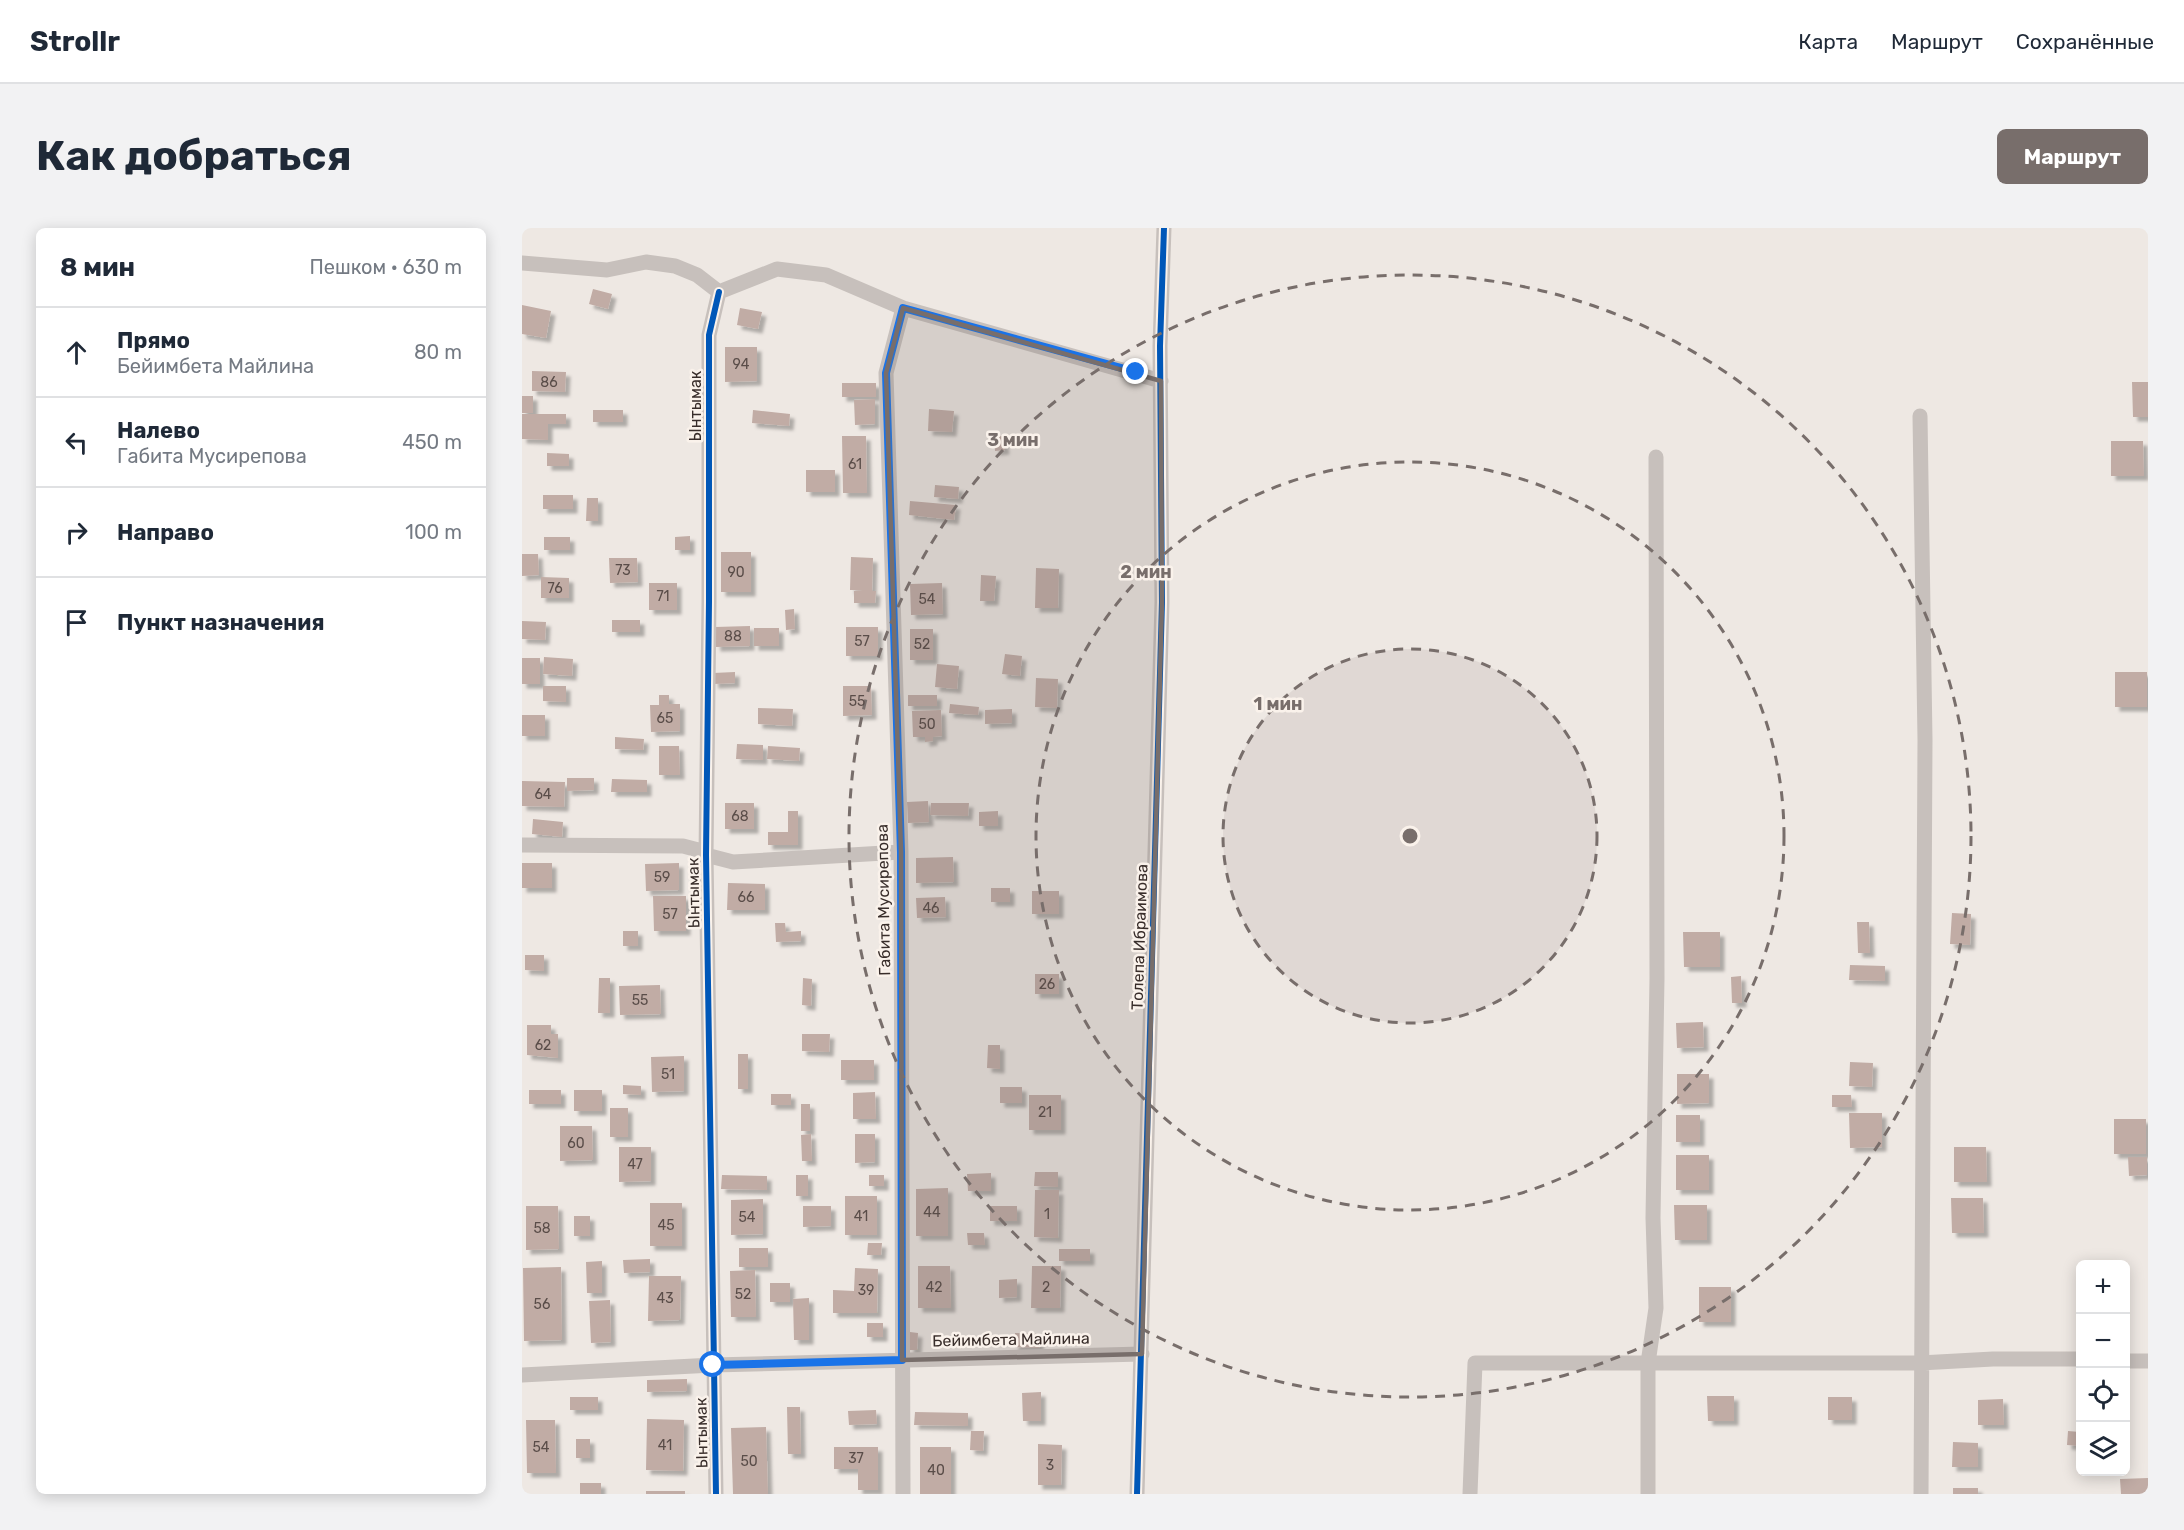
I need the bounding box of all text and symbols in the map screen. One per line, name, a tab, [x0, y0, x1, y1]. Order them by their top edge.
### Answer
text: Strollr	[30, 25, 120, 58]
text: Карта	[1798, 29, 1858, 54]
text: Маршрут	[1891, 29, 1983, 54]
text: Сохранённые	[2016, 29, 2154, 54]
button: Маршрут	[1997, 129, 2148, 184]
text: Как добраться	[36, 131, 352, 181]
text: 8 мин	[60, 252, 135, 283]
text: Пешком · 630 m	[310, 255, 462, 279]
text: Прямо	[117, 327, 190, 354]
icon: ahead	[60, 336, 93, 369]
text: 80 m	[414, 340, 462, 364]
text: Бейимбета Майлина	[117, 354, 314, 378]
house number: 94	[733, 356, 750, 373]
route end	[1122, 358, 1148, 384]
street label: Ынтымак	[686, 370, 705, 441]
house number: 86	[540, 374, 558, 391]
text: Налево	[117, 417, 200, 444]
icon: left	[60, 426, 93, 459]
text: 3 мин	[987, 429, 1039, 451]
text: 450 m	[402, 430, 462, 454]
text: Габита Мусирепова	[117, 444, 307, 468]
house number: 61	[848, 456, 862, 473]
icon: right	[60, 516, 93, 549]
text: Направо	[117, 519, 214, 546]
text: 100 m	[405, 520, 462, 544]
text: 2 мин	[1120, 561, 1172, 583]
house number: 73	[615, 562, 631, 579]
house number: 90	[727, 564, 745, 581]
house number: 76	[547, 580, 563, 597]
house number: 71	[656, 588, 670, 605]
house number: 54	[918, 591, 936, 608]
icon: arrive	[60, 606, 93, 639]
text: Пункт назначения	[117, 609, 325, 636]
house number: 88	[724, 628, 742, 645]
house number: 57	[854, 633, 870, 650]
house number: 52	[914, 636, 930, 653]
house number: 55	[849, 693, 865, 710]
text: 1 мин	[1254, 693, 1302, 715]
house number: 65	[657, 710, 673, 727]
house number: 50	[918, 716, 936, 733]
house number: 64	[534, 786, 552, 803]
house number: 68	[731, 808, 749, 825]
street label: Габита Мусирепова	[873, 824, 894, 976]
centre of rings	[1400, 826, 1420, 846]
street label: Ынтымак	[683, 857, 704, 929]
street label: Толепа Ибраимова	[1127, 864, 1152, 1010]
house number: 59	[654, 869, 670, 886]
house number: 66	[738, 889, 754, 906]
house number: 46	[922, 900, 940, 917]
house number: 57	[662, 906, 678, 923]
house number: 26	[1039, 976, 1055, 993]
house number: 55	[632, 992, 648, 1009]
house number: 62	[535, 1037, 551, 1054]
house number: 51	[661, 1066, 675, 1083]
house number: 21	[1038, 1104, 1052, 1121]
house number: 60	[567, 1135, 585, 1152]
house number: 47	[627, 1156, 643, 1173]
house number: 44	[923, 1204, 941, 1221]
house number: 1	[1044, 1206, 1050, 1223]
house number: 41	[854, 1208, 868, 1225]
house number: 54	[738, 1209, 756, 1226]
house number: 45	[657, 1217, 675, 1234]
house number: 58	[533, 1220, 551, 1237]
map controls	[2076, 1260, 2130, 1476]
button: +	[2076, 1260, 2130, 1314]
house number: 42	[926, 1279, 942, 1296]
house number: 2	[1042, 1279, 1050, 1296]
house number: 39	[858, 1282, 874, 1299]
house number: 52	[735, 1286, 751, 1303]
house number: 43	[656, 1290, 674, 1307]
house number: 56	[534, 1296, 550, 1313]
button: −	[2076, 1314, 2130, 1368]
street label: Бейимбета Майлина	[932, 1329, 1090, 1350]
route start	[699, 1351, 725, 1377]
button: locate	[2076, 1368, 2130, 1422]
street label: Ынтымак	[691, 1397, 712, 1469]
button: layers	[2076, 1422, 2130, 1476]
house number: 41	[658, 1437, 672, 1454]
house number: 54	[532, 1439, 550, 1456]
house number: 37	[848, 1450, 864, 1467]
house number: 50	[740, 1453, 758, 1470]
house number: 3	[1046, 1457, 1054, 1474]
house number: 40	[927, 1462, 945, 1479]

